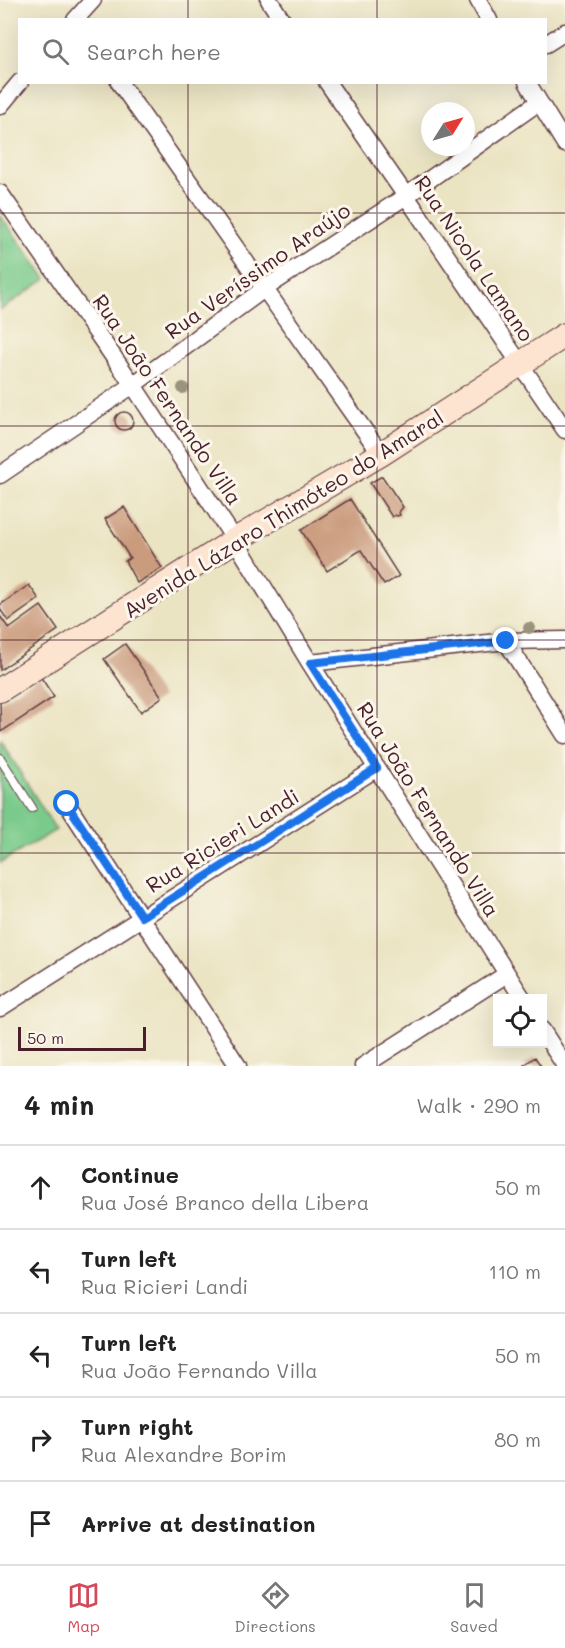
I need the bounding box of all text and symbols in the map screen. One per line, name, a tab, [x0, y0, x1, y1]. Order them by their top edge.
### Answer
search box	[18, 18, 547, 84]
icon: search	[39, 35, 72, 68]
text: Search here	[87, 37, 221, 66]
north arrow	[421, 102, 475, 156]
street label: Rua Nicola Lamano	[409, 170, 541, 346]
street label: Rua Veríssimo Araújo	[159, 196, 355, 344]
street label: Rua João Fernando Villa	[87, 288, 249, 510]
street label: Avenida Lázaro Thimóteo do Amaral	[118, 403, 448, 623]
route end	[492, 627, 518, 653]
street label: Rua João Fernando Villa	[352, 696, 506, 922]
street label: Rua Ricieri Landi	[140, 782, 304, 898]
route start	[53, 790, 79, 816]
map controls	[493, 994, 547, 1048]
button: locate	[493, 994, 547, 1048]
scale bar	[18, 1024, 146, 1052]
text: 50 m	[27, 1027, 64, 1048]
text: 4 min	[24, 1088, 94, 1122]
text: Walk · 290 m	[416, 1092, 541, 1118]
text: Continue	[81, 1160, 179, 1189]
icon: ahead	[24, 1171, 57, 1204]
text: 50 m	[495, 1174, 541, 1200]
text: Rua José Branco della Libera	[81, 1189, 369, 1215]
text: Turn left	[81, 1244, 177, 1273]
icon: left	[24, 1255, 57, 1288]
text: 110 m	[488, 1258, 541, 1284]
text: Rua Ricieri Landi	[81, 1273, 248, 1299]
text: Turn left	[81, 1328, 177, 1357]
icon: left	[24, 1339, 57, 1372]
text: 50 m	[495, 1342, 541, 1368]
text: Rua João Fernando Villa	[81, 1357, 318, 1383]
text: Turn right	[81, 1412, 193, 1441]
icon: right	[24, 1423, 57, 1456]
text: 80 m	[494, 1426, 541, 1452]
text: Rua Alexandre Borim	[81, 1441, 286, 1467]
icon: arrive	[24, 1507, 57, 1540]
text: Arrive at destination	[81, 1509, 316, 1538]
tab: Map	[67, 1579, 100, 1636]
tab: Directions	[235, 1579, 316, 1636]
tab: Saved	[450, 1579, 498, 1636]

